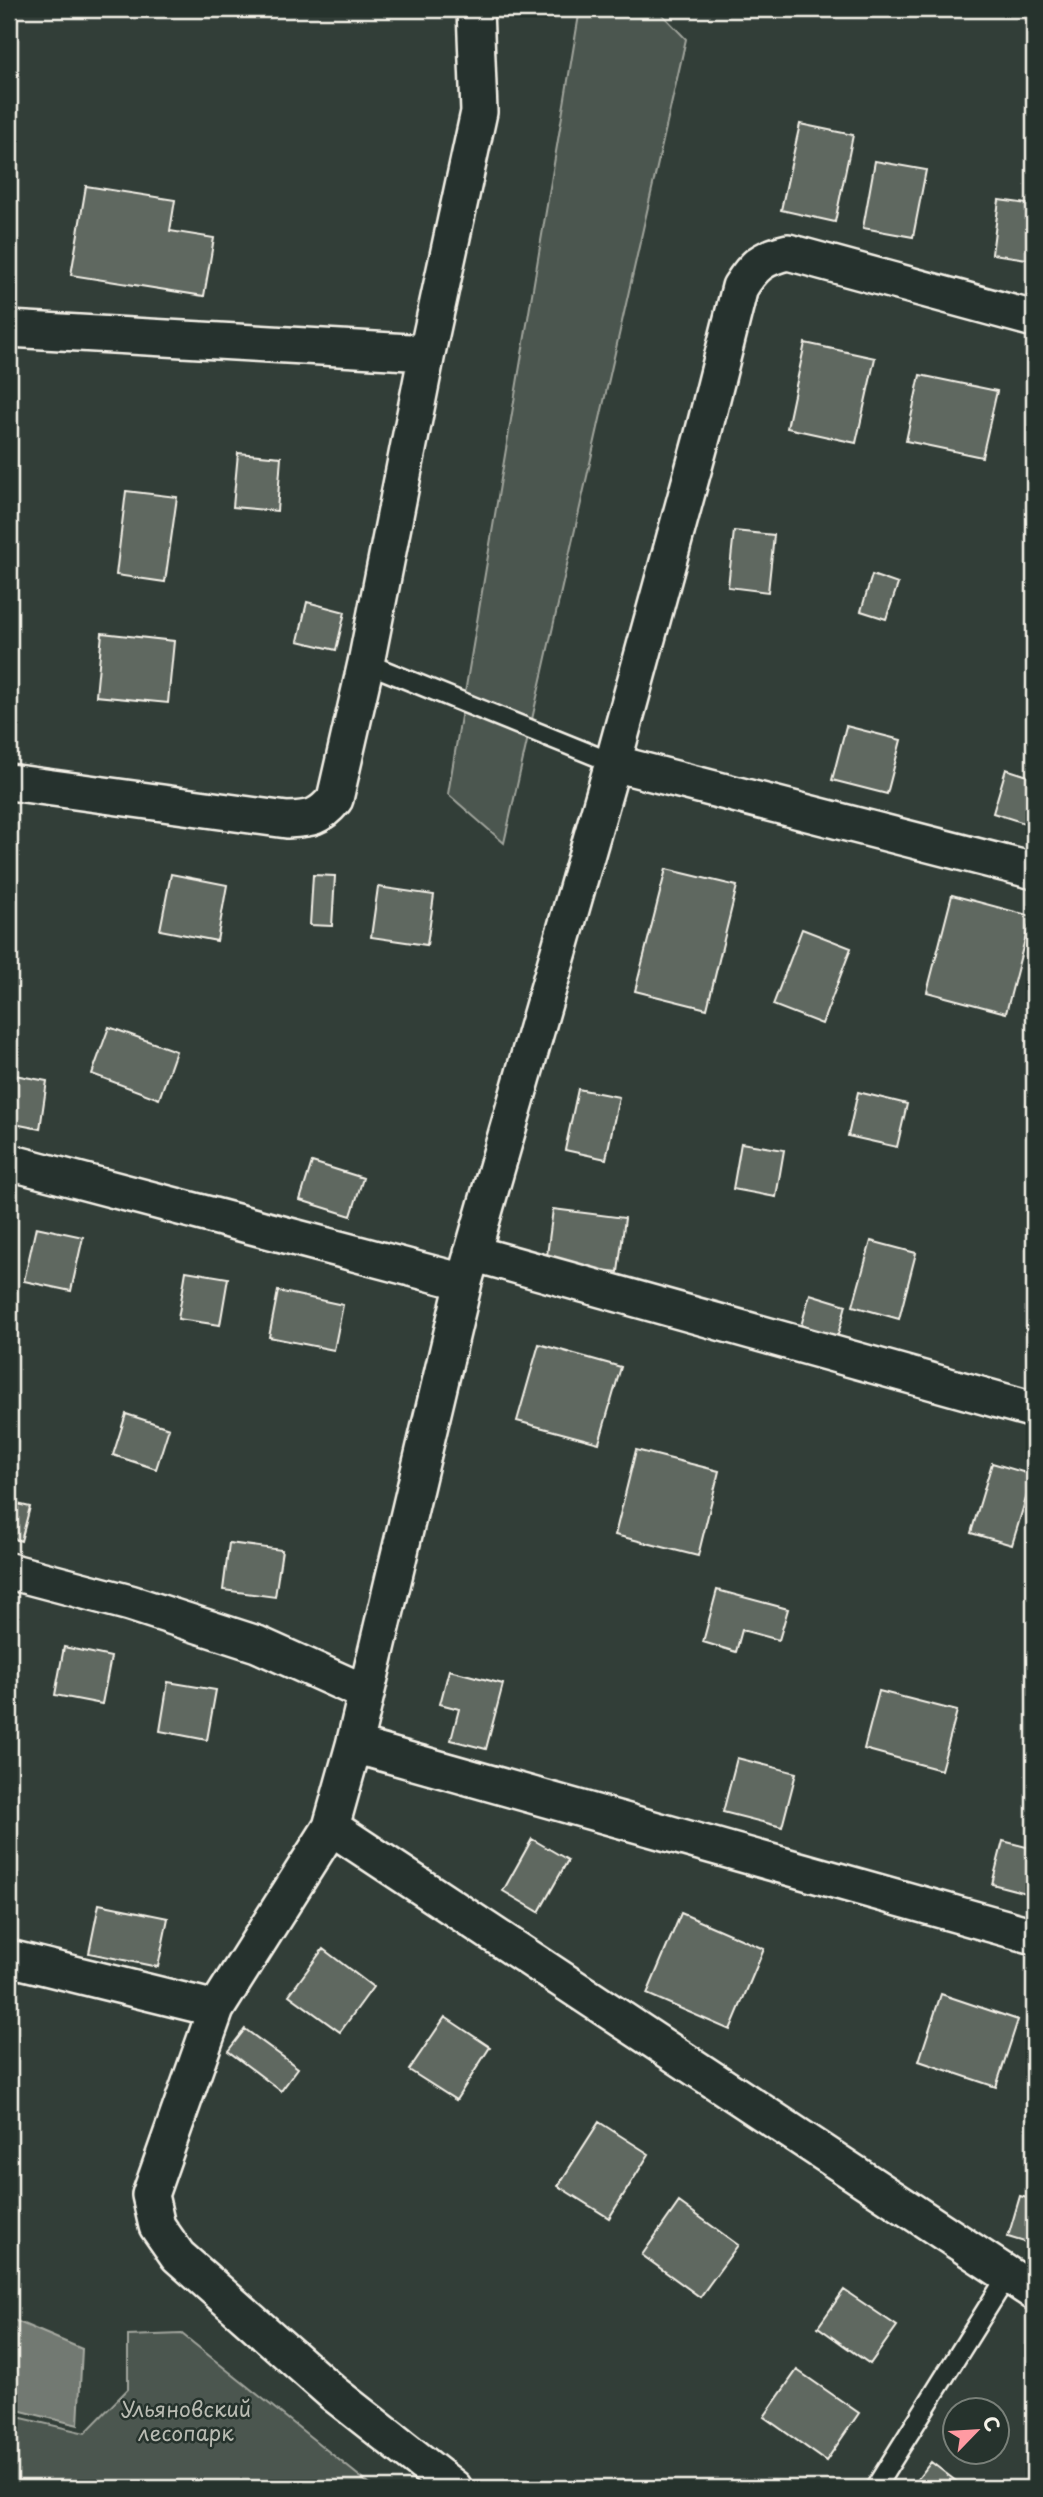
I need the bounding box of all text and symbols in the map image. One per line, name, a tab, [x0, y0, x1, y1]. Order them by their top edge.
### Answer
park label: Ульяновский лесопарк	[121, 2392, 251, 2448]
north arrow	[942, 2396, 1012, 2466]
text: С	[977, 2411, 1008, 2436]

